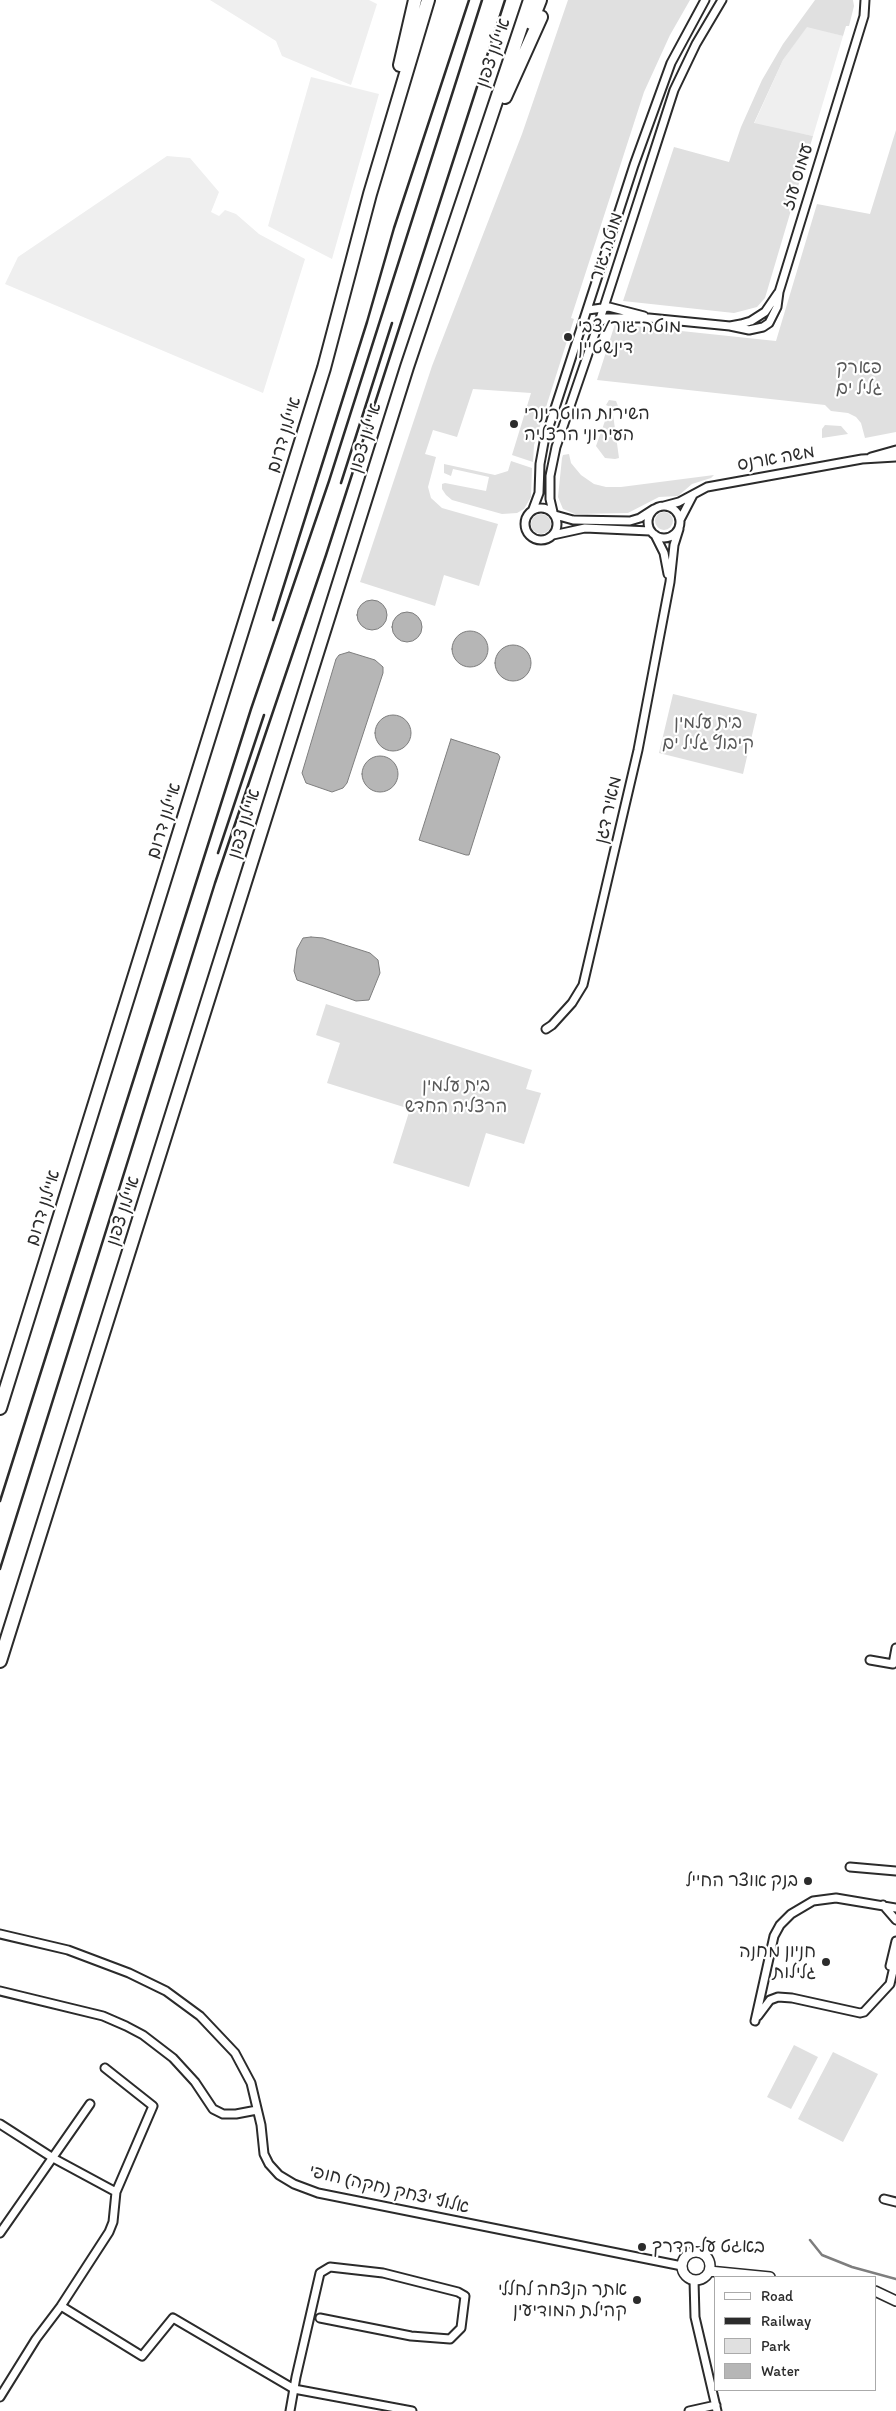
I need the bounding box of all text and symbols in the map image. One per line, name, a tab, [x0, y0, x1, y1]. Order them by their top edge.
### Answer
street label: איילון צפון	[472, 15, 516, 91]
street label: עמוס עוז	[778, 141, 818, 213]
street label: מוטה גור	[586, 210, 628, 284]
place label: מוטה גור/צבי דינשטיין	[578, 316, 681, 358]
marker: מוטה גור/צבי דינשטיין	[562, 331, 574, 343]
park label: פארק גליל ים	[836, 357, 882, 399]
street label: איילון דרום	[263, 394, 307, 476]
street label: איילון צפון	[345, 400, 387, 476]
place label: השירות הווטרינרי העירוני הרצליה	[524, 403, 650, 446]
marker: השירות הווטרינרי העירוני הרצליה	[508, 418, 520, 430]
street label: משה ארנס	[736, 442, 816, 476]
park label: בית עלמין קיבוץ גליל ים	[662, 712, 754, 754]
street label: מאיר דגן	[591, 774, 627, 846]
street label: איילון דרום	[143, 780, 187, 862]
street label: איילון צפון	[224, 786, 266, 862]
park label: בית עלמין הרצליה החדש	[405, 1075, 507, 1118]
street label: איילון דרום	[22, 1167, 66, 1249]
street label: איילון צפון	[103, 1173, 145, 1249]
place label: בנק אוצר החייל	[686, 1870, 798, 1892]
marker: בנק אוצר החייל	[802, 1875, 814, 1887]
place label: חניון מחנה גלילות	[739, 1941, 816, 1984]
marker: חניון מחנה גלילות	[820, 1956, 832, 1968]
street label: אלוף יצחק (חקה) חופי	[307, 2161, 471, 2219]
place label: באגט על הדרך	[652, 2236, 765, 2258]
marker: באגט על הדרך	[636, 2241, 648, 2253]
legend	[714, 2276, 876, 2391]
place label: אתר הנצחה לחללי קהילת המודיעין	[498, 2279, 627, 2322]
text: Road	[761, 2287, 793, 2305]
marker: אתר הנצחה לחללי קהילת המודיעין	[631, 2294, 643, 2306]
text: Railway	[761, 2312, 811, 2330]
text: Park	[761, 2337, 791, 2355]
text: Water	[761, 2362, 799, 2380]

